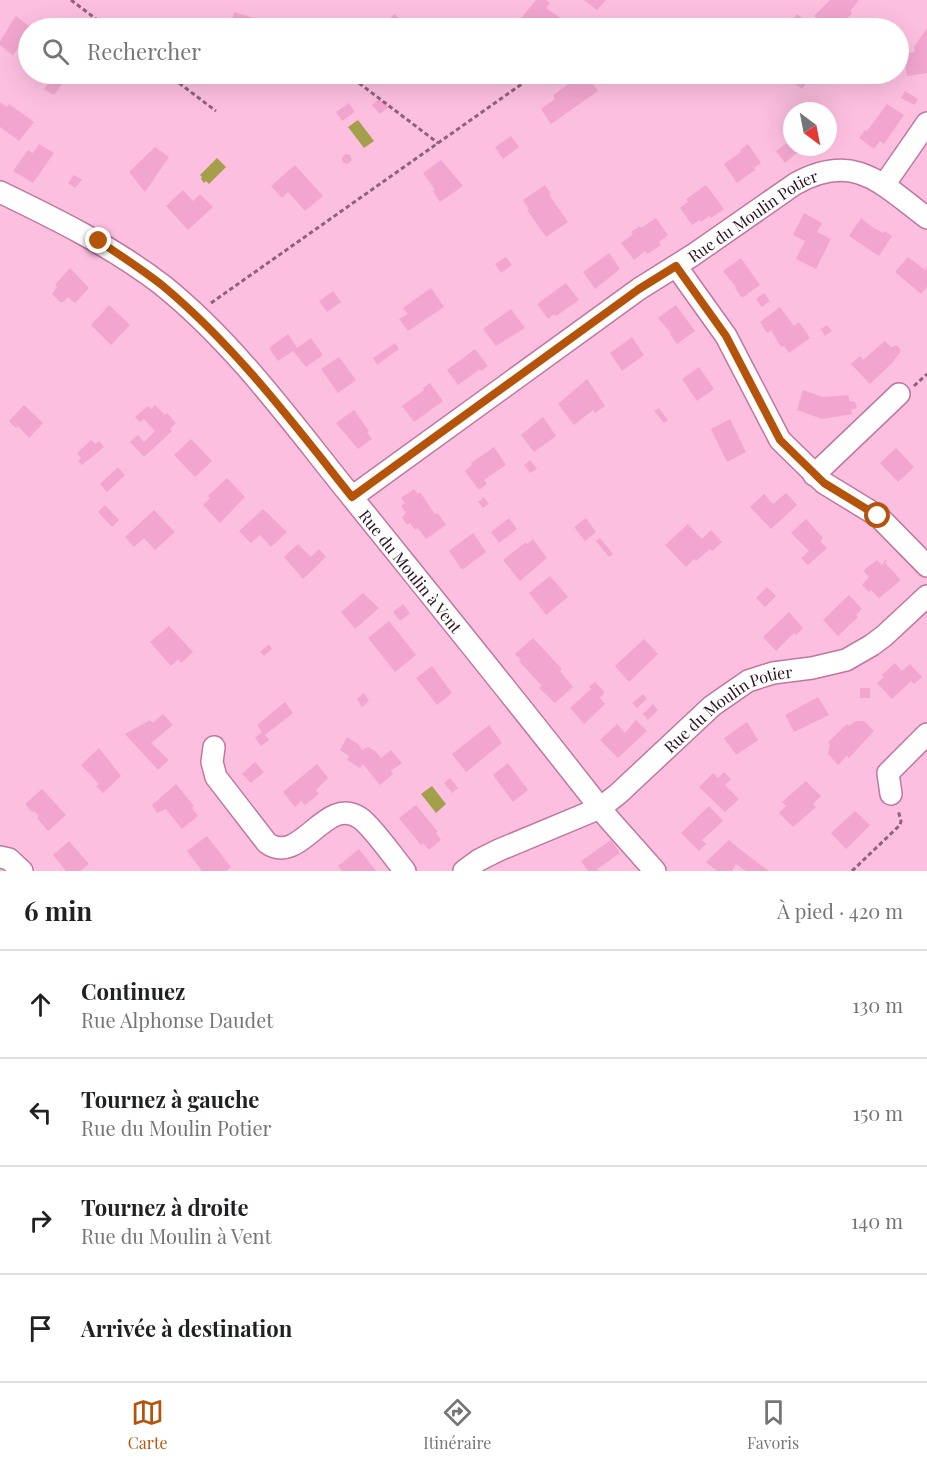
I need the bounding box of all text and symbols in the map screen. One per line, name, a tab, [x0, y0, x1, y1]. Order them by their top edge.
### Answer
search box	[18, 18, 909, 84]
icon: search	[39, 35, 72, 68]
text: Rechercher	[87, 36, 201, 66]
north arrow	[783, 102, 837, 156]
street label: Rue du Moulin Potier	[683, 164, 820, 266]
route end	[85, 227, 111, 253]
route start	[864, 502, 890, 528]
street label: Rue du Moulin à Vent	[355, 505, 467, 637]
street label: Rue du Moulin Potier	[659, 660, 793, 757]
text: 6 min	[24, 893, 92, 928]
text: À pied · 420 m	[777, 897, 903, 924]
text: Continuez	[81, 976, 185, 1006]
icon: ahead	[24, 988, 57, 1021]
text: 130 m	[852, 991, 903, 1018]
text: Rue Alphonse Daudet	[81, 1006, 273, 1033]
text: Tournez à gauche	[81, 1084, 259, 1114]
icon: left	[24, 1096, 57, 1129]
text: 150 m	[853, 1099, 903, 1126]
text: Rue du Moulin Potier	[81, 1114, 271, 1141]
text: Tournez à droite	[81, 1192, 249, 1222]
icon: right	[24, 1204, 57, 1237]
text: 140 m	[851, 1207, 903, 1234]
text: Rue du Moulin à Vent	[81, 1222, 272, 1249]
icon: arrive	[24, 1312, 57, 1345]
text: Arrivée à destination	[81, 1313, 292, 1343]
tab: Carte	[128, 1396, 168, 1453]
tab: Itinéraire	[423, 1396, 491, 1453]
tab: Favoris	[747, 1396, 799, 1453]

